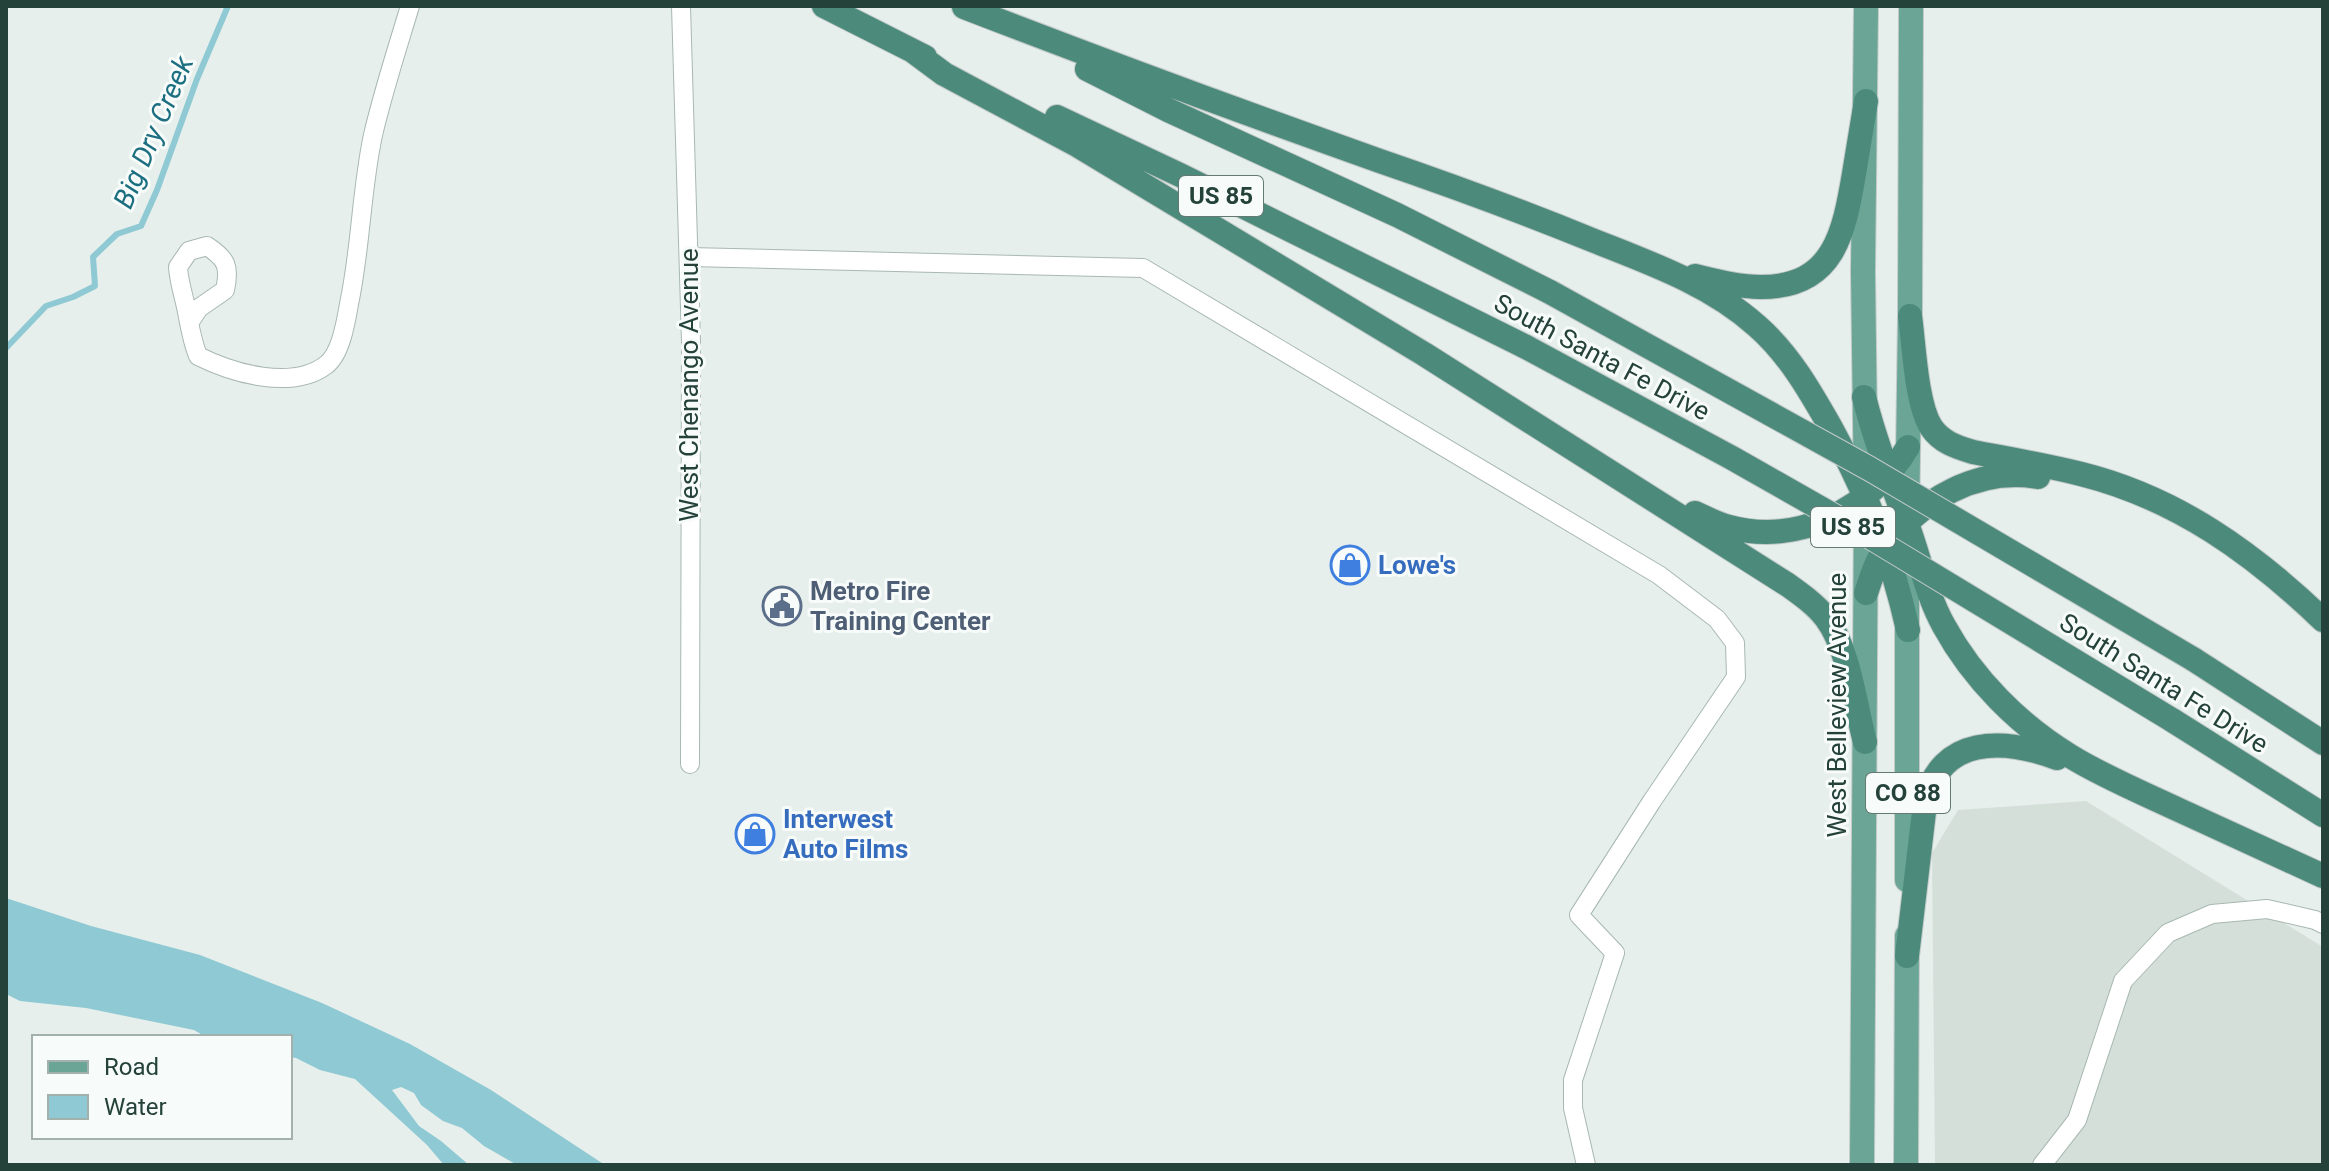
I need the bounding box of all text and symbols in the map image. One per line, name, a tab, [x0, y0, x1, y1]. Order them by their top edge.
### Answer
water label: Big Dry Creek	[107, 50, 201, 213]
road number: US 85	[1179, 176, 1263, 216]
street label: West Chenango Avenue	[674, 248, 704, 522]
street label: South Santa Fe Drive	[1489, 287, 1715, 427]
road number: US 85	[1811, 507, 1895, 547]
shop icon: Lowe's	[1329, 544, 1371, 586]
place label: Lowe's	[1378, 550, 1456, 580]
street label: West Belleview Avenue	[1822, 573, 1852, 837]
place label: Metro Fire Training Center	[810, 576, 991, 636]
public building icon: Metro Fire Training Center	[761, 585, 803, 627]
street label: South Santa Fe Drive	[2054, 607, 2274, 759]
road number: CO 88	[1866, 773, 1950, 813]
place label: Interwest Auto Films	[783, 804, 908, 864]
shop icon: Interwest Auto Films	[734, 813, 776, 855]
legend	[32, 1035, 292, 1139]
text: Road	[104, 1053, 159, 1081]
text: Water	[104, 1093, 167, 1121]

